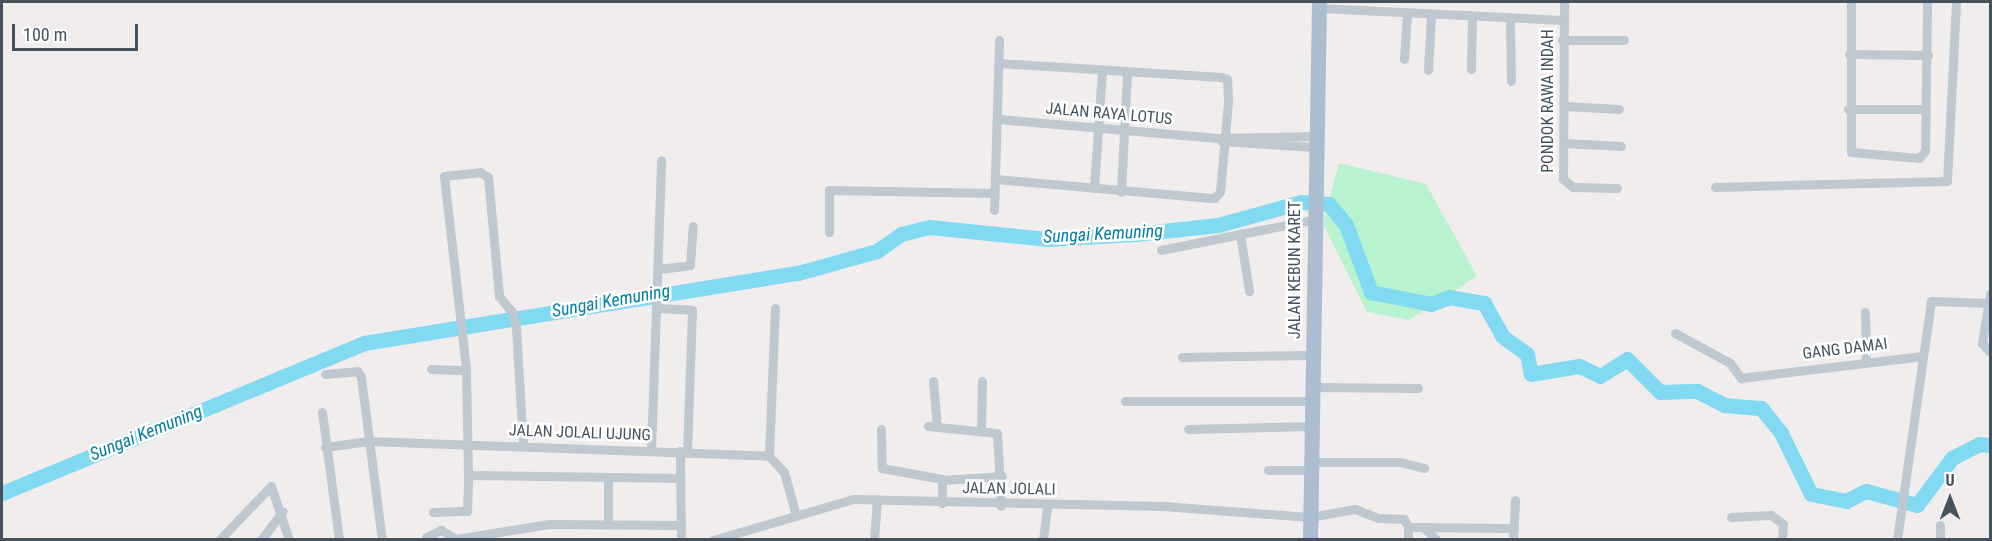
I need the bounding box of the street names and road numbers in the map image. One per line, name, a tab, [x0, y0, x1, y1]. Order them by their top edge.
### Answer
street label: PONDOK RAWA INDAH	[1538, 29, 1558, 173]
street label: JALAN RAYA LOTUS	[1045, 99, 1173, 129]
street label: JALAN KEBUN KARET	[1285, 201, 1305, 339]
street label: GANG DAMAI	[1801, 334, 1889, 364]
street label: JALAN JOLALI UJUNG	[509, 421, 651, 445]
street label: JALAN JOLALI	[962, 479, 1056, 499]

